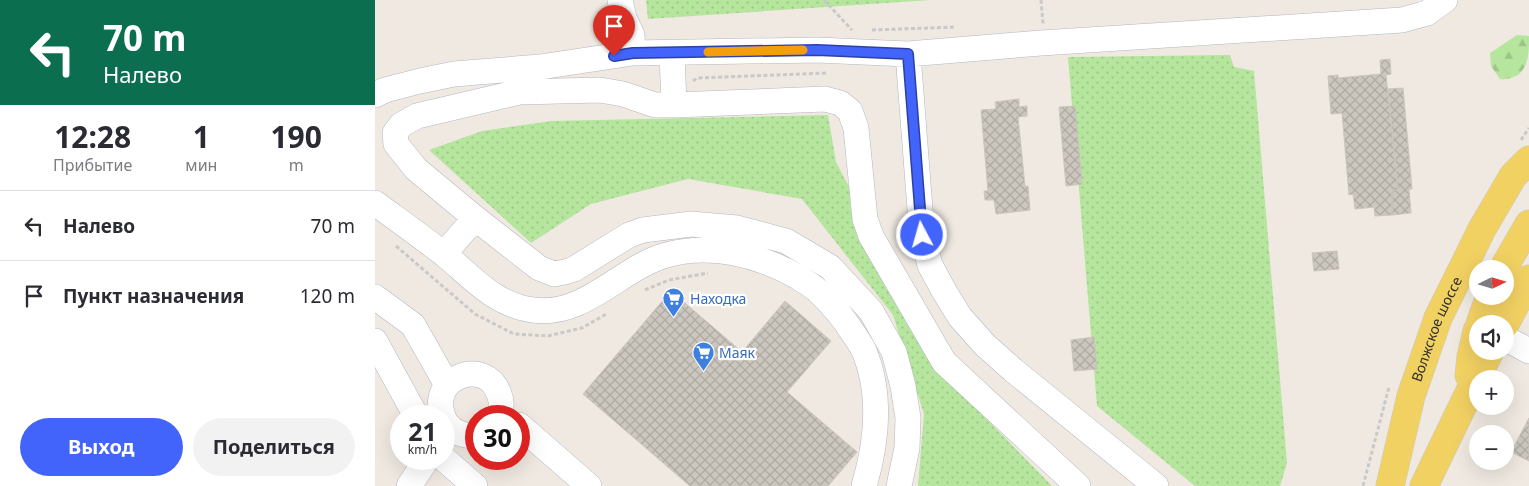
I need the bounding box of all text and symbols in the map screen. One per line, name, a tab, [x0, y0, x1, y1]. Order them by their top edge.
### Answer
pin	[593, 5, 635, 56]
icon: arrive	[600, 12, 628, 40]
text: 70 m	[103, 14, 186, 61]
icon: left	[20, 20, 85, 85]
text: Налево	[103, 59, 182, 89]
text: 12:28	[54, 116, 131, 157]
text: 1	[193, 116, 210, 157]
text: 190	[270, 116, 322, 157]
text: Прибытие	[53, 154, 132, 176]
text: мин	[185, 154, 217, 176]
text: m	[289, 154, 304, 176]
position arrow	[895, 208, 947, 260]
icon: left	[20, 212, 48, 240]
text: Налево	[63, 213, 135, 239]
text: 70 m	[311, 213, 355, 239]
north arrow	[1469, 260, 1514, 305]
map controls	[1469, 260, 1514, 470]
street label: Волжское шоссе	[1407, 273, 1466, 384]
icon: arrive	[20, 282, 48, 310]
text: Пункт назначения	[63, 283, 244, 309]
text: 120 m	[300, 283, 355, 309]
supermarket icon: Находка	[662, 287, 686, 318]
place label: Находка	[690, 289, 746, 308]
button: sound	[1469, 315, 1514, 360]
supermarket icon: Маяк	[691, 341, 715, 372]
place label: Маяк	[719, 343, 756, 362]
button: +	[1469, 370, 1514, 415]
speed limit sign: 30	[465, 405, 530, 470]
text: 21	[408, 414, 437, 448]
button: Выход	[20, 418, 183, 476]
button: Поделиться	[193, 418, 355, 476]
button: −	[1469, 425, 1514, 470]
text: km/h	[408, 441, 437, 458]

